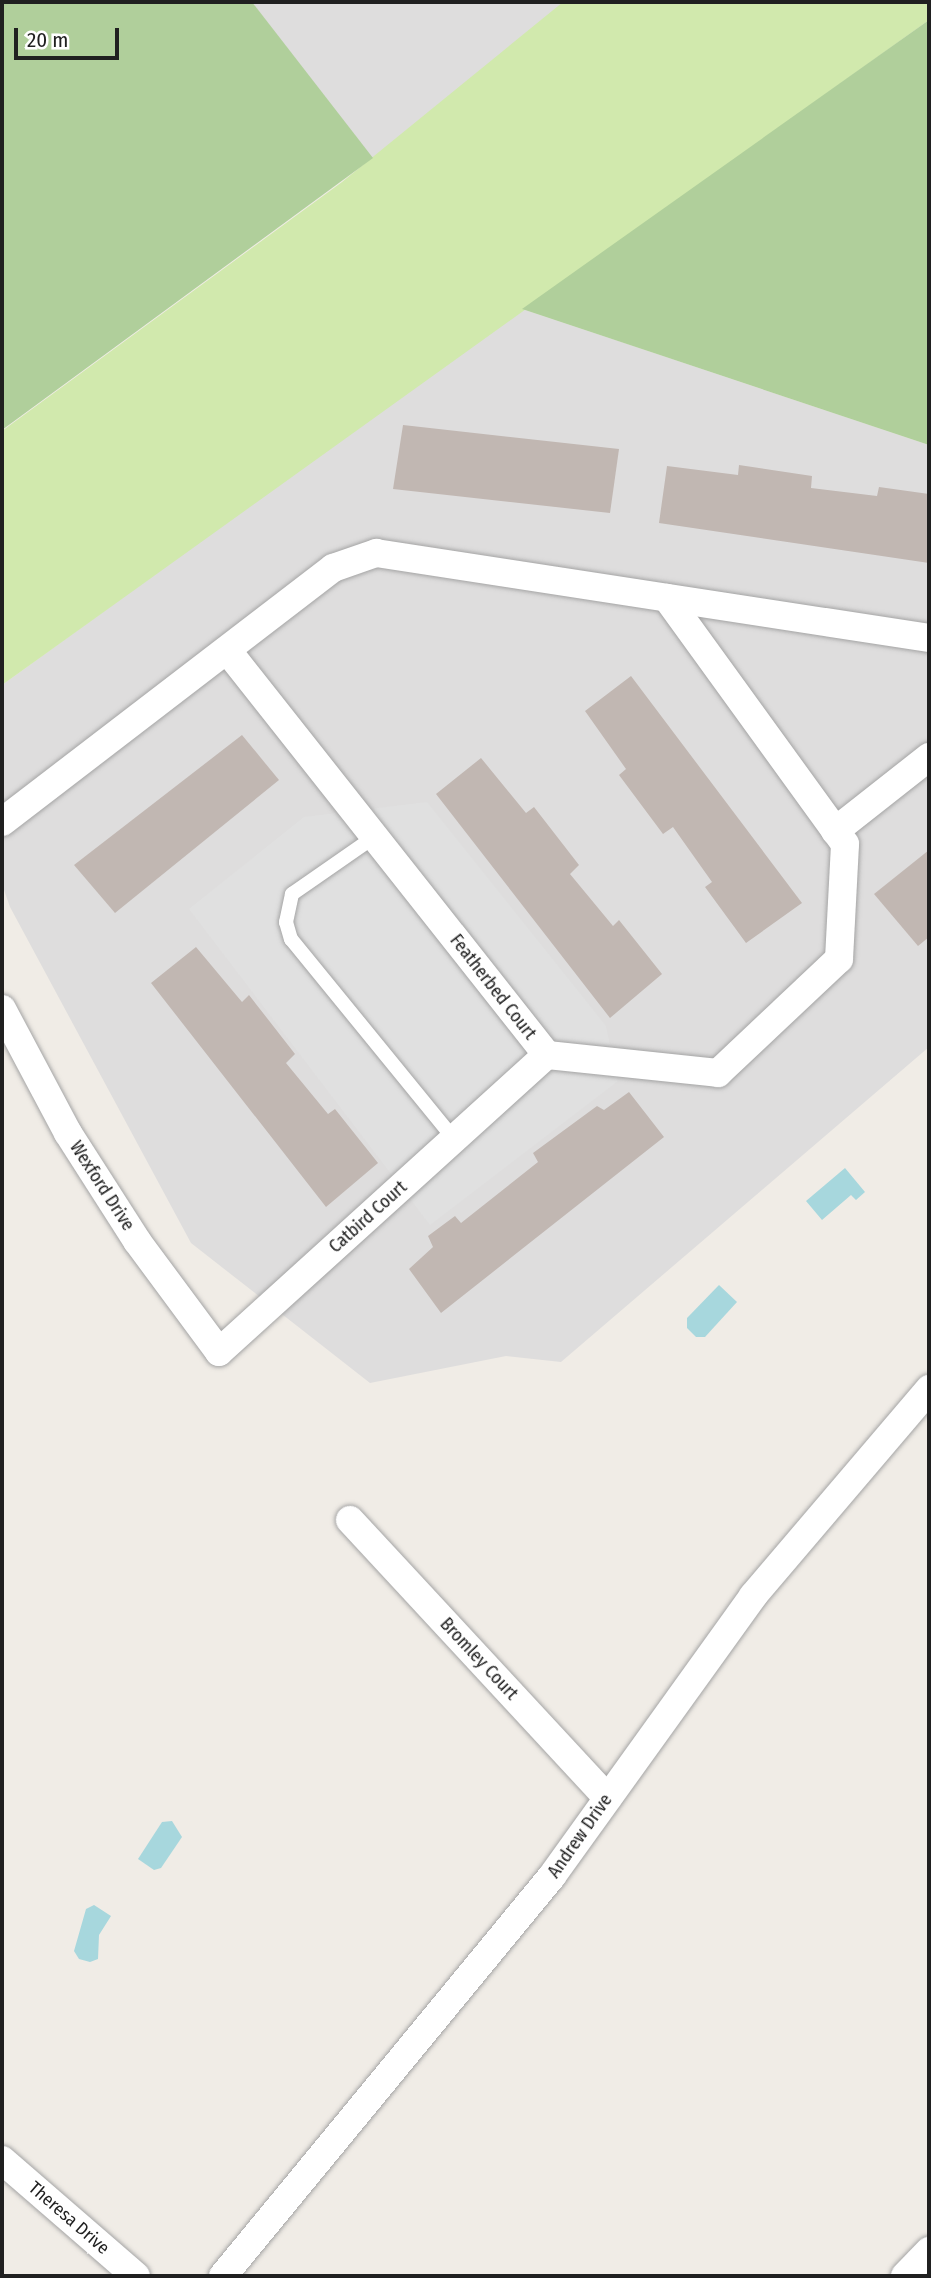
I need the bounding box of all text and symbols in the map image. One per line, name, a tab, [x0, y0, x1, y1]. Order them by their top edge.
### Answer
scale bar	[18, 14, 122, 58]
text: 20 m	[27, 27, 68, 53]
street label: Featherbed Court	[445, 930, 541, 1044]
street label: Wexford Drive	[65, 1137, 139, 1235]
street label: Catbird Court	[325, 1176, 411, 1258]
street label: Bromley Court	[435, 1613, 523, 1705]
street label: Andrew Drive	[543, 1790, 617, 1882]
street label: Theresa Drive	[24, 2177, 114, 2259]

